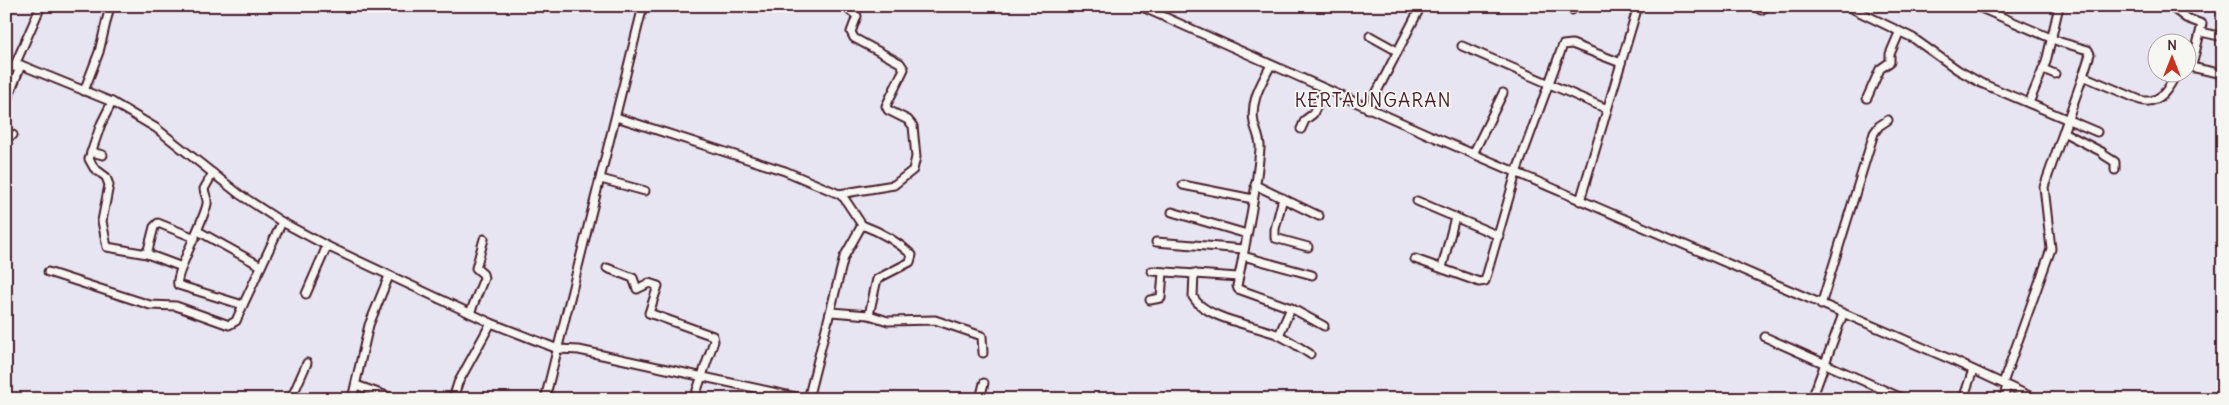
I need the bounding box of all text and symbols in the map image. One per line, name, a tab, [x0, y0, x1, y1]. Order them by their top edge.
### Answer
north arrow	[2146, 32, 2196, 82]
text: N	[2167, 36, 2177, 54]
district label: KERTAUNGARAN	[1294, 88, 1452, 112]

